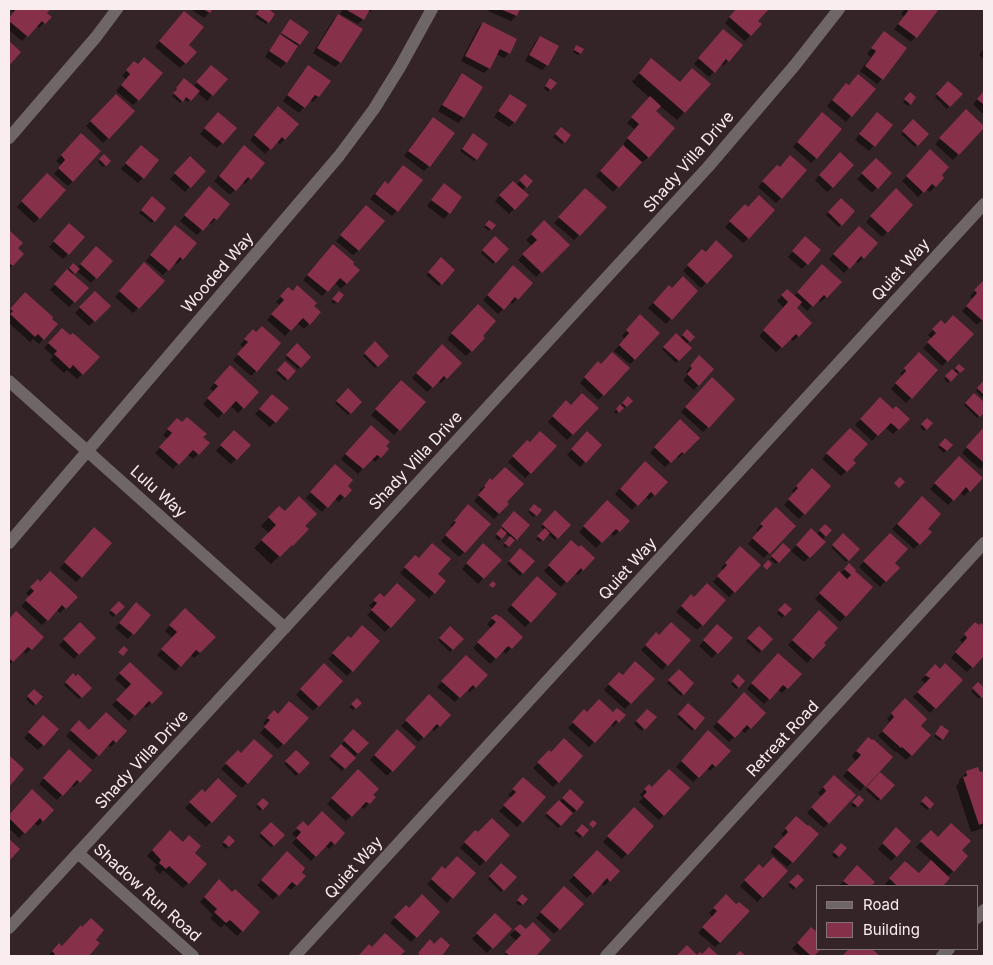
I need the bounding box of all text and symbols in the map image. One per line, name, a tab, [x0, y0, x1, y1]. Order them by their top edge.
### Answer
street label: Shady Villa Drive	[640, 107, 738, 217]
street label: Wooded Way	[178, 229, 258, 317]
street label: Quiet Way	[868, 235, 934, 305]
street label: Shady Villa Drive	[365, 408, 467, 514]
street label: Lulu Way	[126, 462, 190, 522]
street label: Quiet Way	[595, 534, 661, 604]
street label: Retreat Road	[743, 697, 823, 781]
street label: Shady Villa Drive	[91, 707, 193, 813]
street label: Quiet Way	[321, 833, 387, 903]
street label: Shadow Run Road	[89, 840, 205, 946]
legend	[816, 885, 978, 950]
text: Road	[863, 895, 899, 914]
text: Building	[863, 920, 920, 939]

